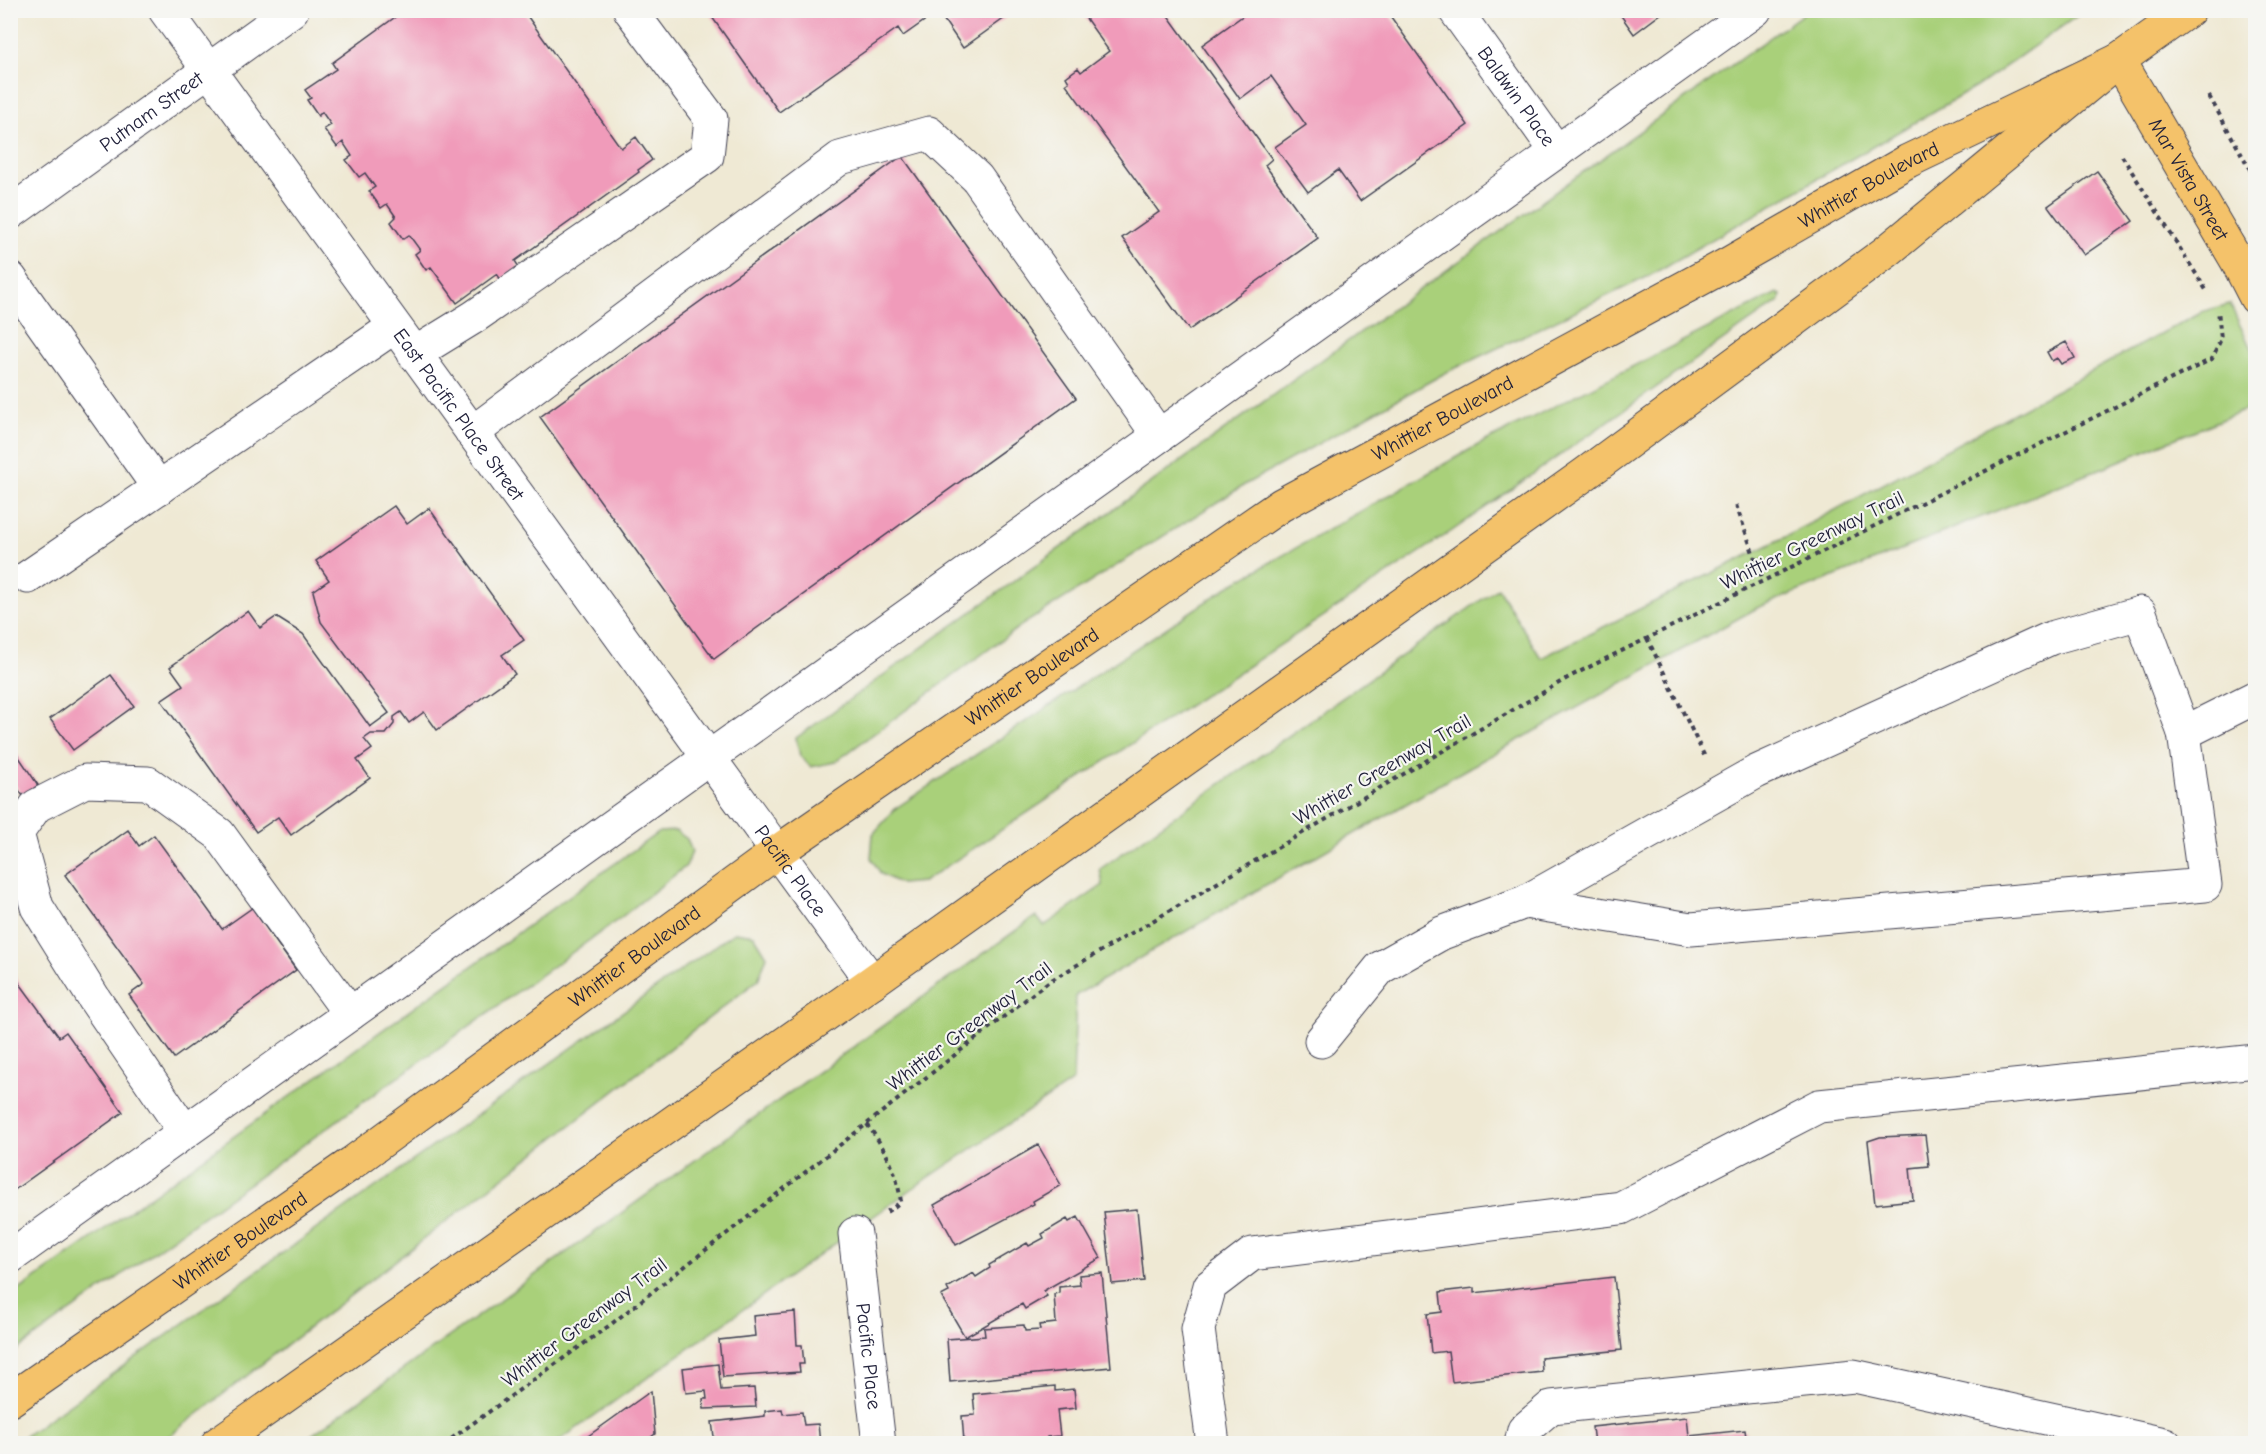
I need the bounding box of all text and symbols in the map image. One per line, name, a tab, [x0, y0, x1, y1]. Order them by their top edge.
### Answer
street label: Baldwin Place	[1473, 42, 1560, 151]
street label: Putnam Street	[95, 66, 209, 157]
street label: Mar Vista Street	[2144, 114, 2234, 246]
street label: Whittier Boulevard	[1795, 137, 1943, 233]
street label: East Pacific Place Street	[389, 324, 530, 506]
street label: Whittier Boulevard	[1368, 371, 1517, 466]
street label: Whittier Greenway Trail	[1717, 486, 1908, 595]
street label: Whittier Boulevard	[961, 623, 1103, 731]
street label: Whittier Greenway Trail	[1289, 709, 1475, 830]
street label: Pacific Place	[750, 821, 831, 921]
street label: Whittier Boulevard	[564, 901, 705, 1012]
street label: Whittier Greenway Trail	[882, 957, 1056, 1096]
street label: Whittier Boulevard	[169, 1187, 312, 1295]
street label: Whittier Greenway Trail	[497, 1253, 671, 1392]
street label: Pacific Place	[851, 1302, 886, 1411]

